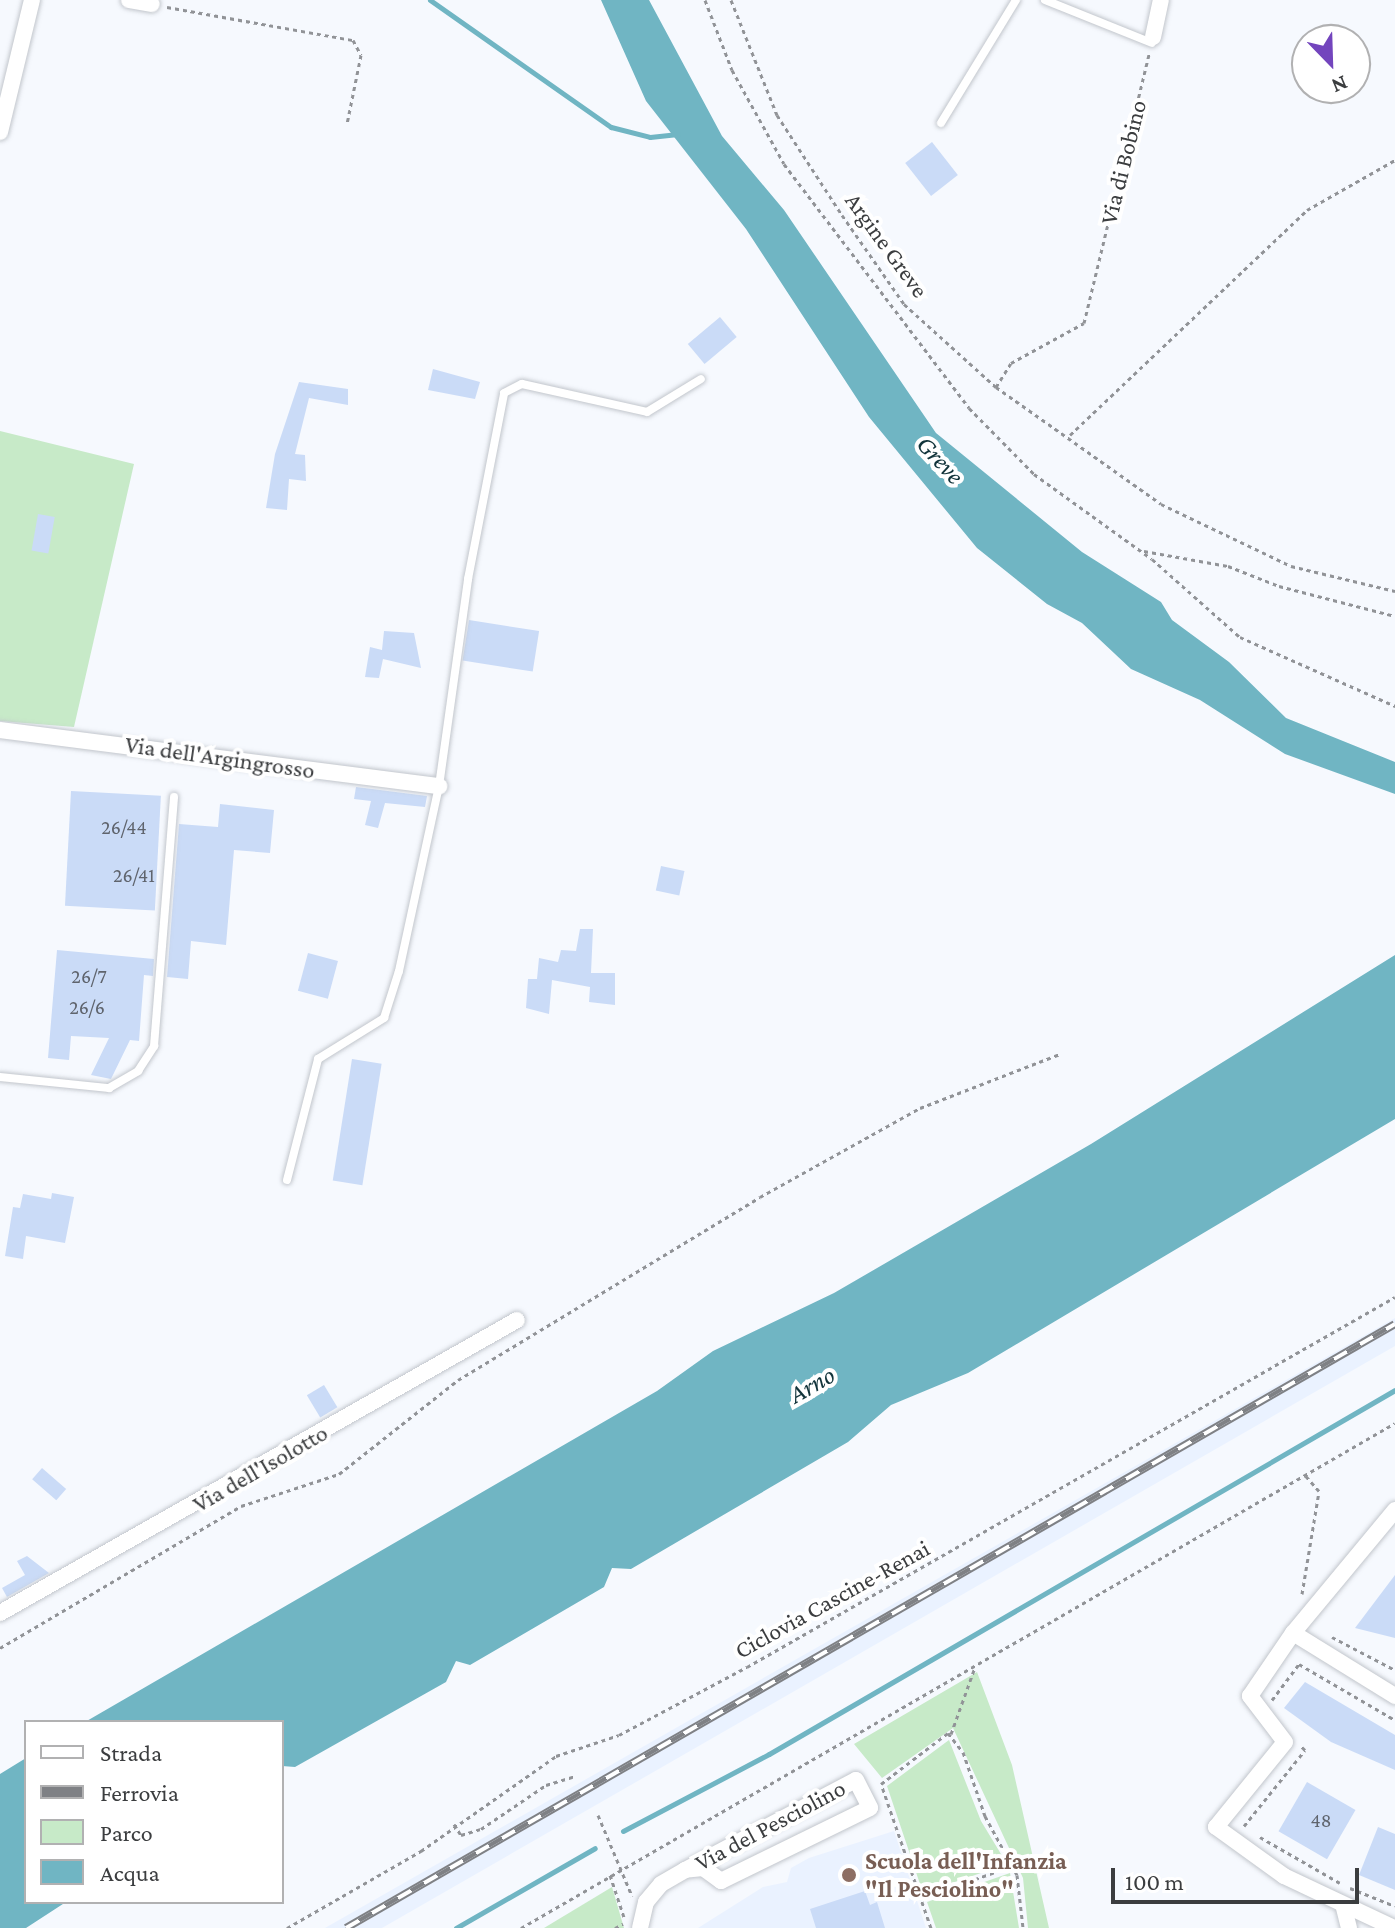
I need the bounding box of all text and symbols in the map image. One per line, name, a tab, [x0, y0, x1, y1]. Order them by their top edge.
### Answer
north arrow	[1291, 24, 1371, 104]
text: N	[1328, 70, 1352, 99]
street label: Via di Bobino	[1094, 97, 1152, 227]
street label: Argine Greve	[839, 187, 935, 303]
water label: Greve	[910, 429, 970, 491]
street label: Via dell'Argingrosso	[123, 729, 317, 785]
house number: 26/44	[101, 815, 147, 839]
house number: 26/41	[113, 863, 155, 887]
house number: 26/7	[71, 964, 107, 988]
house number: 26/6	[69, 995, 105, 1019]
water label: Arno	[783, 1359, 841, 1411]
street label: Via dell'Isolotto	[187, 1418, 333, 1518]
street label: Ciclovia Cascine-Renai	[729, 1533, 935, 1665]
legend	[24, 1720, 284, 1904]
text: Strada	[100, 1739, 162, 1766]
street label: Via del Pesciolino	[690, 1773, 850, 1877]
text: Ferrovia	[100, 1779, 179, 1806]
house number: 48	[1311, 1808, 1331, 1832]
text: Parco	[100, 1819, 153, 1846]
place label: Scuola dell'Infanzia "Il Pesciolino"	[865, 1847, 1067, 1903]
scale bar	[1115, 1852, 1363, 1902]
text: Acqua	[100, 1859, 160, 1886]
marker: Scuola dell'Infanzia "Il Pesciolino"	[840, 1866, 858, 1884]
text: 100 m	[1125, 1868, 1184, 1895]

